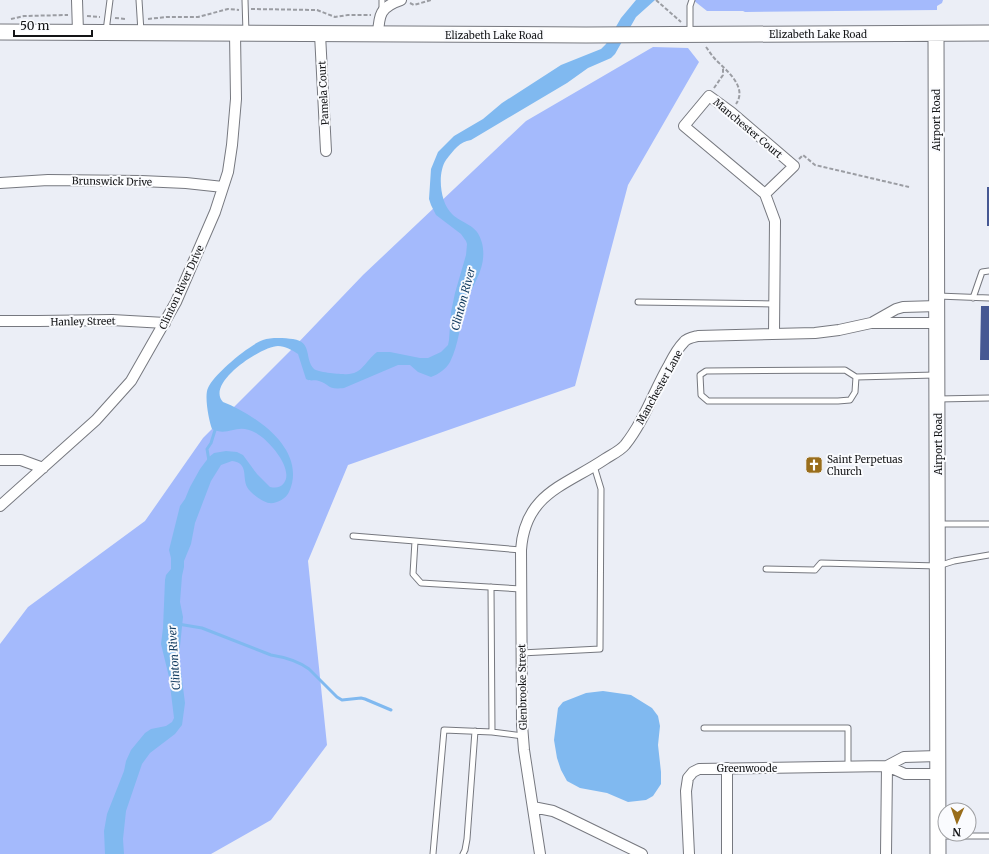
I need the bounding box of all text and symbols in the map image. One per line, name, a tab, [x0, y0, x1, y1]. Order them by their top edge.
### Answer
scale bar	[14, 12, 92, 38]
text: 50 m	[20, 18, 49, 33]
street label: Elizabeth Lake Road	[769, 28, 867, 41]
street label: Elizabeth Lake Road	[445, 29, 543, 42]
street label: Pamela Court	[315, 60, 332, 125]
street label: Airport Road	[930, 89, 943, 152]
street label: Manchester Court	[710, 96, 785, 161]
street label: Brunswick Drive	[72, 174, 152, 189]
street label: Clinton River Drive	[156, 243, 207, 331]
water label: Clinton River	[448, 265, 478, 332]
street label: Hanley Street	[50, 314, 116, 329]
street label: Manchester Lane	[634, 348, 685, 427]
street label: Airport Road	[932, 413, 945, 476]
place label: Saint Perpetuas Church	[827, 453, 903, 478]
church icon: Saint Perpetuas Church	[804, 455, 824, 475]
water label: Clinton River	[165, 625, 183, 691]
street label: Glenbrooke Street	[515, 644, 530, 730]
street label: Greenwoode	[717, 762, 777, 775]
north arrow	[937, 802, 977, 842]
text: N	[952, 825, 961, 839]

